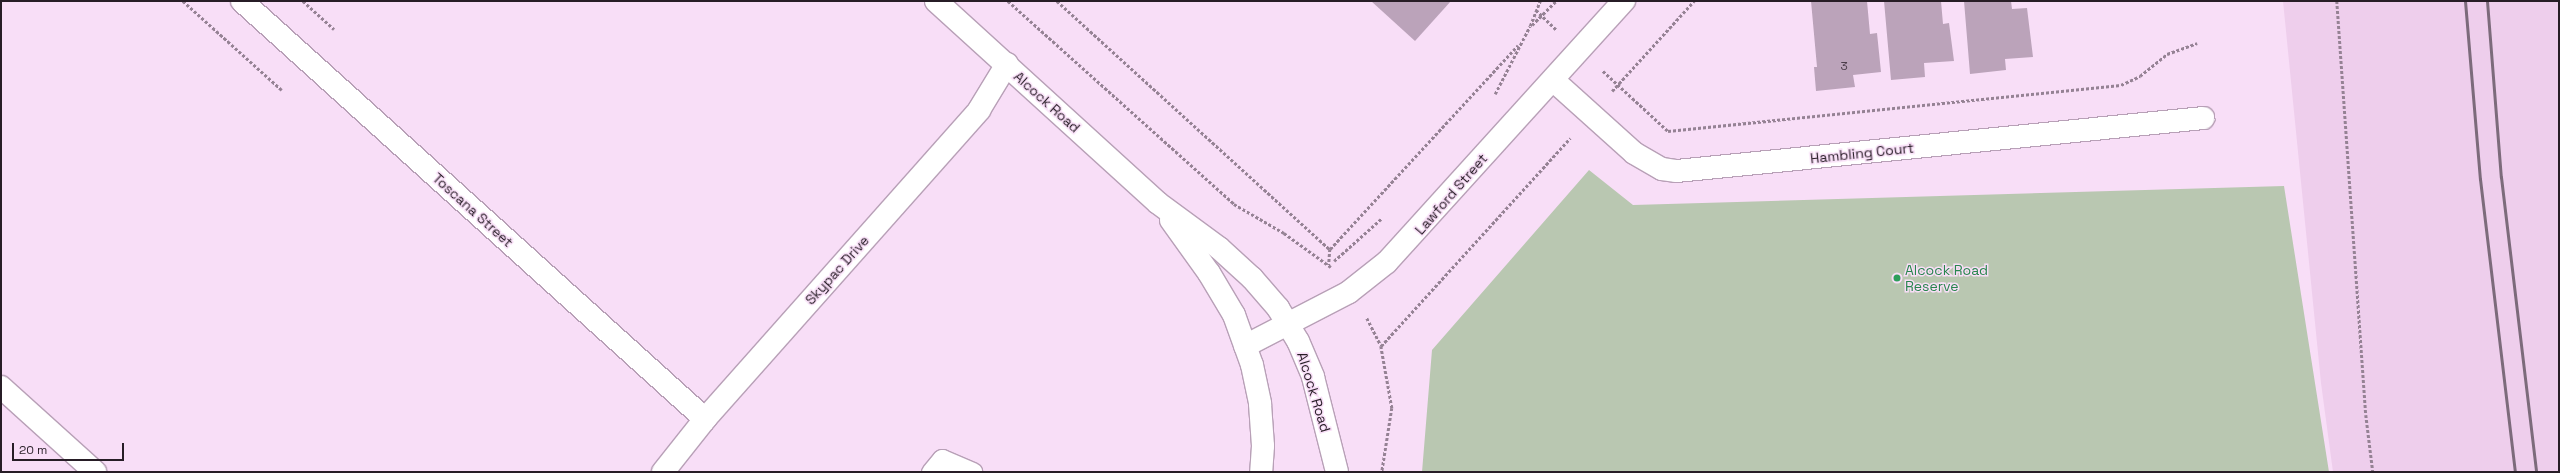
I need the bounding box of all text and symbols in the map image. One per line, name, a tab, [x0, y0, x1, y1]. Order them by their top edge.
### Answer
house number: 3	[1840, 60, 1848, 74]
street label: Alcock Road	[1010, 68, 1084, 136]
street label: Hambling Court	[1809, 139, 1915, 167]
street label: Lawford Street	[1411, 150, 1491, 238]
street label: Toscana Street	[429, 170, 517, 250]
street label: Skypac Drive	[802, 232, 872, 308]
place label: Alcock Road Reserve	[1905, 262, 1988, 294]
marker: Alcock Road Reserve	[1892, 273, 1902, 283]
street label: Alcock Road	[1294, 350, 1334, 434]
scale bar	[14, 435, 126, 461]
text: 20 m	[19, 442, 47, 458]

